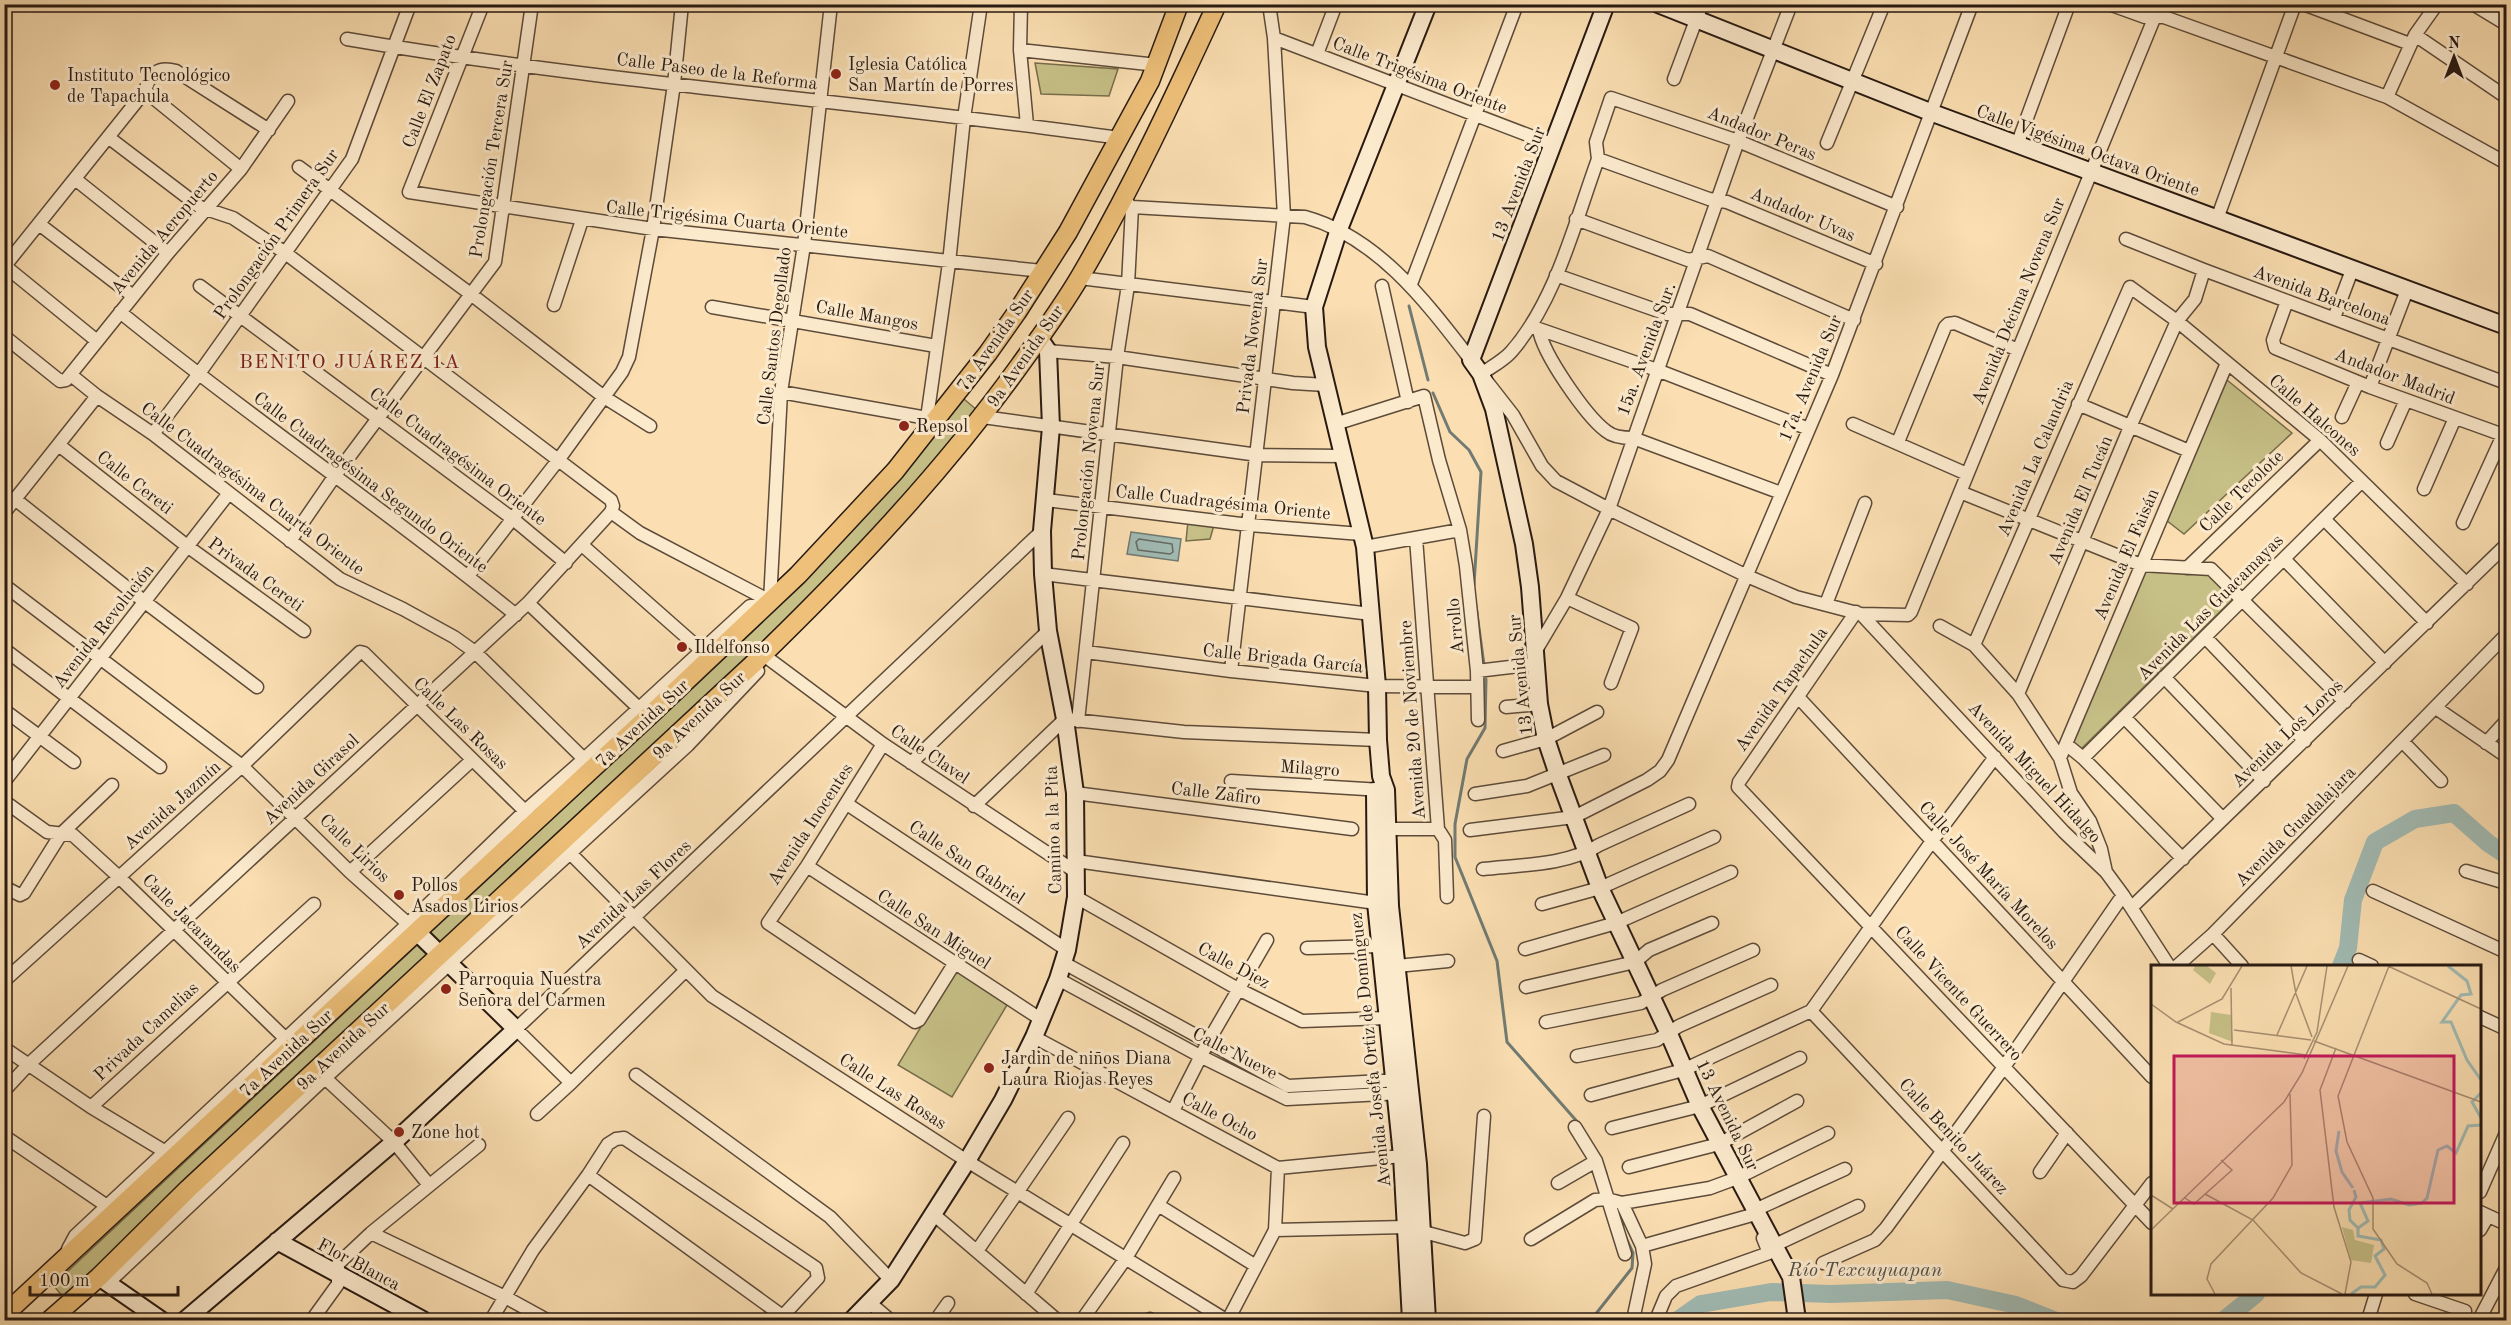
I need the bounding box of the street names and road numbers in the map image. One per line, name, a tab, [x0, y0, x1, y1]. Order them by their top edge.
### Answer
street label: Calle El Zapato	[400, 32, 460, 151]
street label: Calle Trigésima Oriente	[1330, 34, 1509, 118]
street label: Calle Paseo de la Reforma	[615, 51, 819, 93]
street label: Prolongación Tercera Sur	[467, 58, 517, 259]
street label: Calle Vigésima Octava Oriente	[1974, 102, 2202, 200]
street label: Andador Peras	[1704, 104, 1819, 164]
street label: 13 Avenida Sur	[1489, 124, 1549, 244]
street label: Prolongación Primera Sur	[211, 146, 343, 323]
street label: Avenida Aeropuerto	[108, 167, 222, 298]
street label: Andador Uvas	[1747, 185, 1858, 245]
street label: Avenida Décima Novena Sur	[1969, 195, 2069, 407]
street label: Calle Trigésima Cuarta Oriente	[605, 198, 849, 242]
street label: Calle Santos Degollado	[755, 246, 795, 426]
street label: Privada Novena Sur	[1235, 257, 1272, 415]
street label: Avenida Barcelona	[2251, 263, 2393, 329]
street label: 15a. Avenida Sur.	[1614, 280, 1679, 418]
street label: 7a Avenida Sur	[954, 286, 1038, 395]
street label: Calle Mangos	[814, 298, 920, 334]
street label: 9a Avenida Sur	[984, 302, 1068, 411]
street label: 17a. Avenida Sur	[1776, 312, 1846, 444]
street label: Andador Madrid	[2332, 346, 2457, 408]
street label: Prolongación Novena Sur	[1070, 362, 1108, 561]
street label: Calle Halcones	[2265, 371, 2364, 460]
street label: Avenida La Calandria	[1995, 377, 2077, 539]
street label: Calle Cuadragésima Oriente	[366, 384, 549, 529]
street label: Calle Cuadragésima Segundo Oriente	[250, 389, 491, 577]
street label: Calle Cuadragésima Cuarta Oriente	[137, 399, 368, 579]
street label: Avenida El Tucán	[2046, 433, 2116, 568]
street label: Calle Tecolote	[2196, 447, 2287, 536]
street label: Calle Cereti	[93, 448, 176, 518]
street label: Calle Cuadragésima Oriente	[1114, 483, 1332, 523]
street label: Avenida El Faisán	[2091, 486, 2163, 623]
street label: Avenida Las Guacamayas	[2134, 531, 2287, 684]
street label: Privada Cereti	[204, 534, 306, 615]
street label: Avenida Revolución	[50, 561, 158, 692]
street label: Arrollo	[1445, 597, 1467, 655]
street label: 13 Avenida Sur	[1506, 613, 1536, 736]
street label: Avenida 20 de Noviembre	[1397, 620, 1429, 820]
street label: Avenida Tapachula	[1732, 624, 1832, 755]
street label: Calle Brigada García	[1202, 642, 1364, 676]
street label: 9a Avenida Sur	[650, 668, 750, 763]
street label: Calle Las Rosas	[409, 674, 511, 773]
street label: 7a Avenida Sur	[593, 676, 693, 771]
street label: Avenida Los Loros	[2229, 676, 2347, 791]
street label: Avenida Miguel Hidalgo	[1964, 699, 2104, 847]
street label: Calle Clavel	[887, 722, 972, 788]
street label: Avenida Girasol	[261, 731, 363, 828]
street label: Avenida Jazmín	[121, 758, 225, 854]
street label: Milagro	[1280, 758, 1340, 780]
street label: Avenida Inocentes	[765, 760, 857, 889]
street label: Avenida Guadalajara	[2232, 763, 2359, 890]
street label: Camino a la Pita	[1043, 765, 1065, 895]
street label: Calle Zafiro	[1170, 780, 1262, 808]
street label: Calle José María Morelos	[1915, 798, 2062, 953]
street label: Calle Lirios	[316, 811, 393, 887]
street label: Calle San Gabriel	[905, 818, 1028, 908]
street label: Avenida Las Flores	[572, 837, 695, 953]
street label: Calle Jacarandas	[138, 871, 244, 977]
street label: Calle San Miguel	[874, 887, 993, 973]
street label: Avenida Josefa Ortiz de Domínguez	[1348, 912, 1394, 1188]
street label: Calle Vicente Guerrero	[1891, 923, 2025, 1065]
street label: Calle Diez	[1194, 939, 1273, 992]
street label: Privada Camelias	[91, 979, 203, 1085]
street label: 9a Avenida Sur	[294, 999, 394, 1094]
street label: 7a Avenida Sur	[237, 1006, 337, 1101]
street label: Calle Nueve	[1189, 1025, 1280, 1083]
street label: Calle Las Rosas	[835, 1050, 950, 1133]
street label: 13 Avenida Sur	[1692, 1057, 1762, 1175]
street label: Calle Benito Juárez	[1895, 1075, 2011, 1198]
street label: Calle Ocho	[1179, 1089, 1261, 1144]
street label: Flor Blanca	[314, 1236, 403, 1294]

